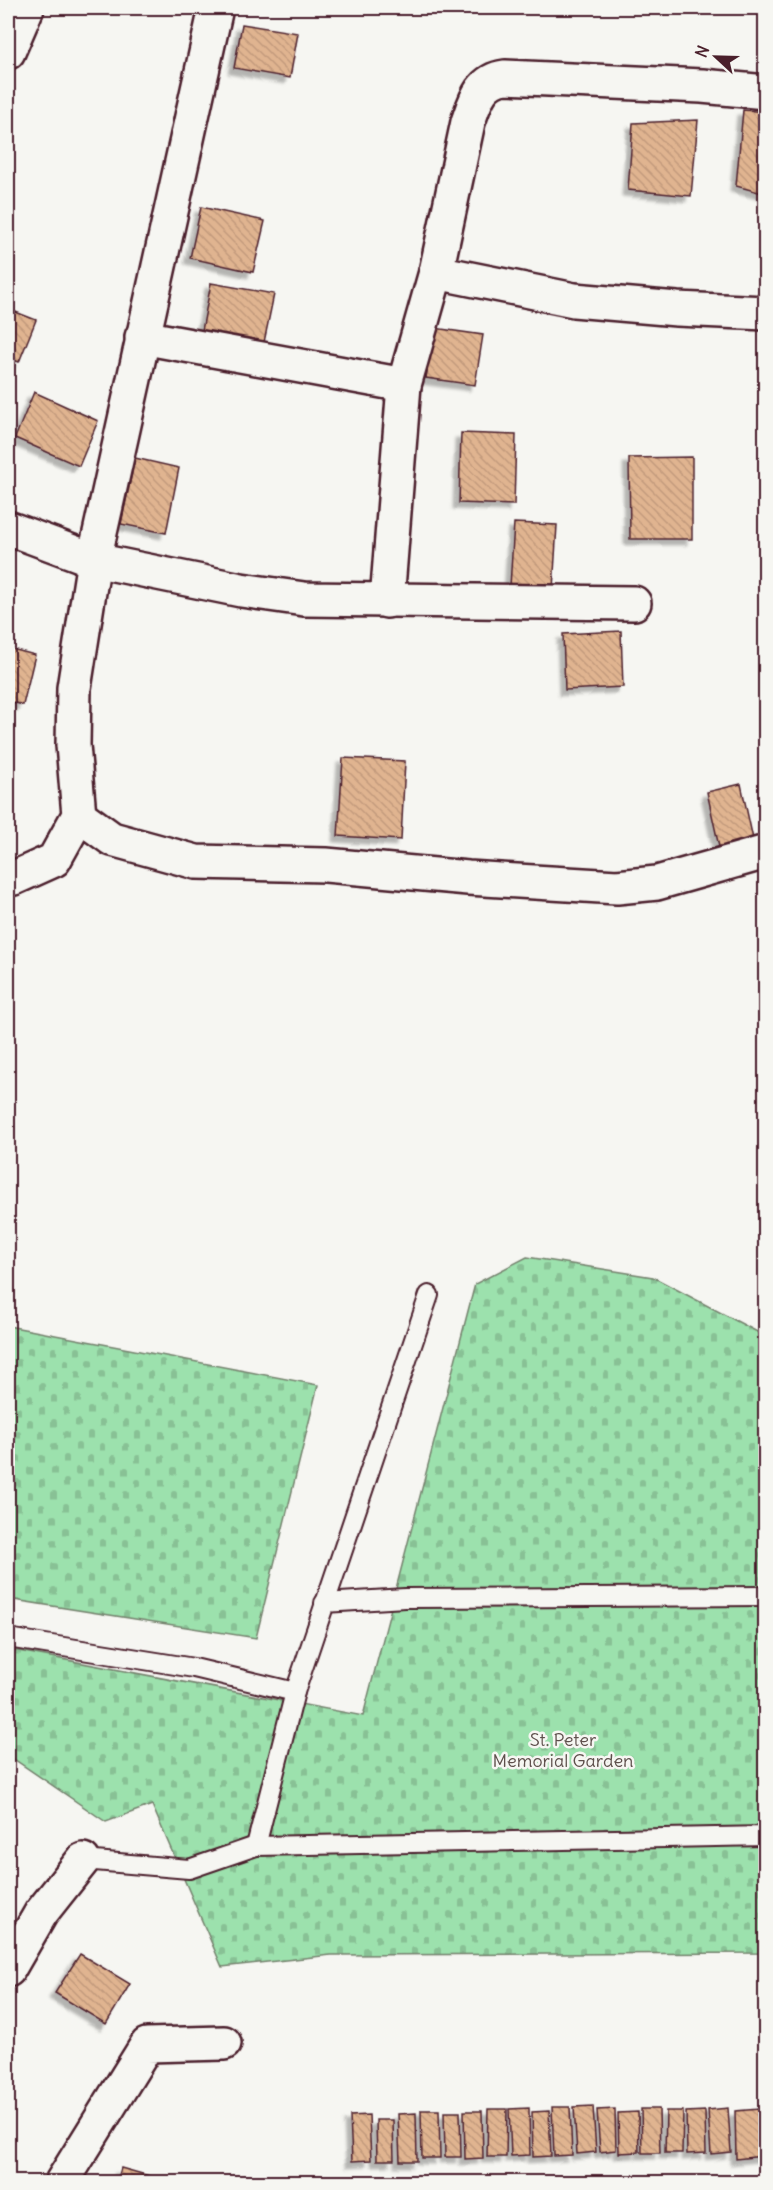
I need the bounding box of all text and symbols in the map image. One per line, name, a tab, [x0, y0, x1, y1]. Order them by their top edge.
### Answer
north arrow	[686, 27, 746, 87]
text: N	[691, 43, 713, 60]
park label: St. Peter Memorial Garden	[492, 1728, 634, 1772]

